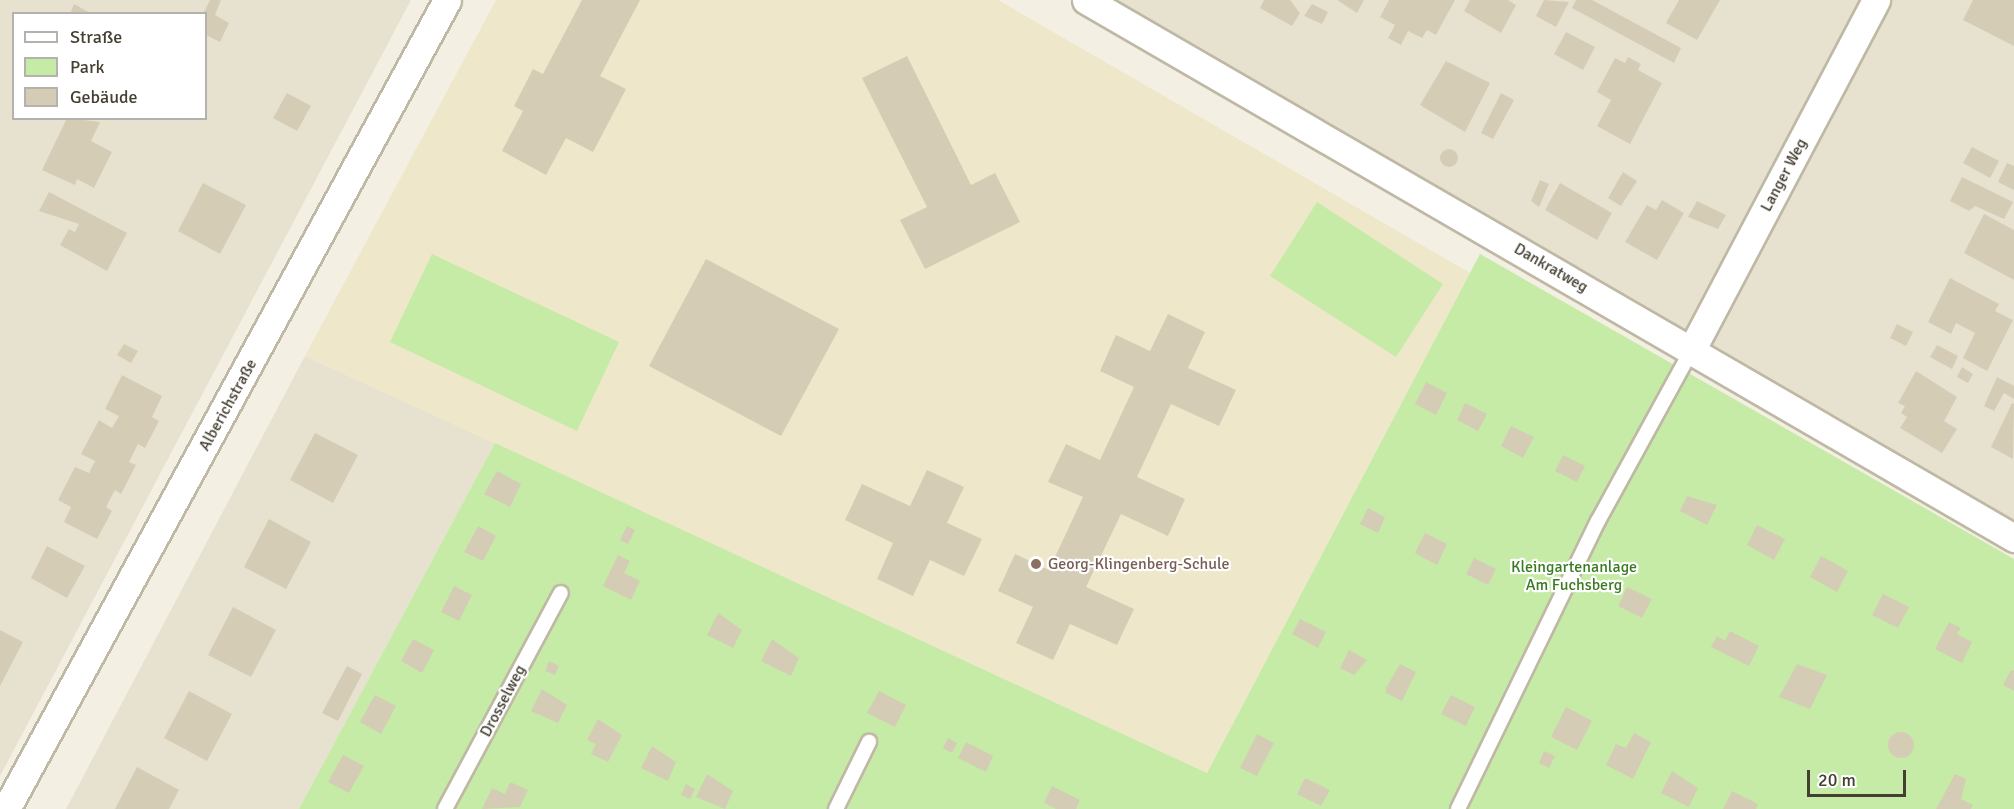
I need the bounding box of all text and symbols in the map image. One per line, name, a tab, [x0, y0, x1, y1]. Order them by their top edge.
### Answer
legend	[12, 12, 207, 120]
text: Straße	[70, 26, 122, 48]
text: Park	[70, 56, 105, 78]
text: Gebäude	[70, 86, 138, 108]
street label: Langer Weg	[1757, 135, 1811, 215]
street label: Dankratweg	[1511, 239, 1591, 297]
street label: Alberichstraße	[195, 356, 261, 454]
place label: Georg-Klingenberg-Schule	[1048, 554, 1229, 574]
marker: Georg-Klingenberg-Schule	[1029, 557, 1043, 571]
park label: Kleingartenanlage Am Fuchsberg	[1511, 557, 1637, 595]
street label: Drosselweg	[476, 662, 530, 740]
scale bar	[1810, 758, 1909, 796]
text: 20 m	[1818, 769, 1856, 791]

